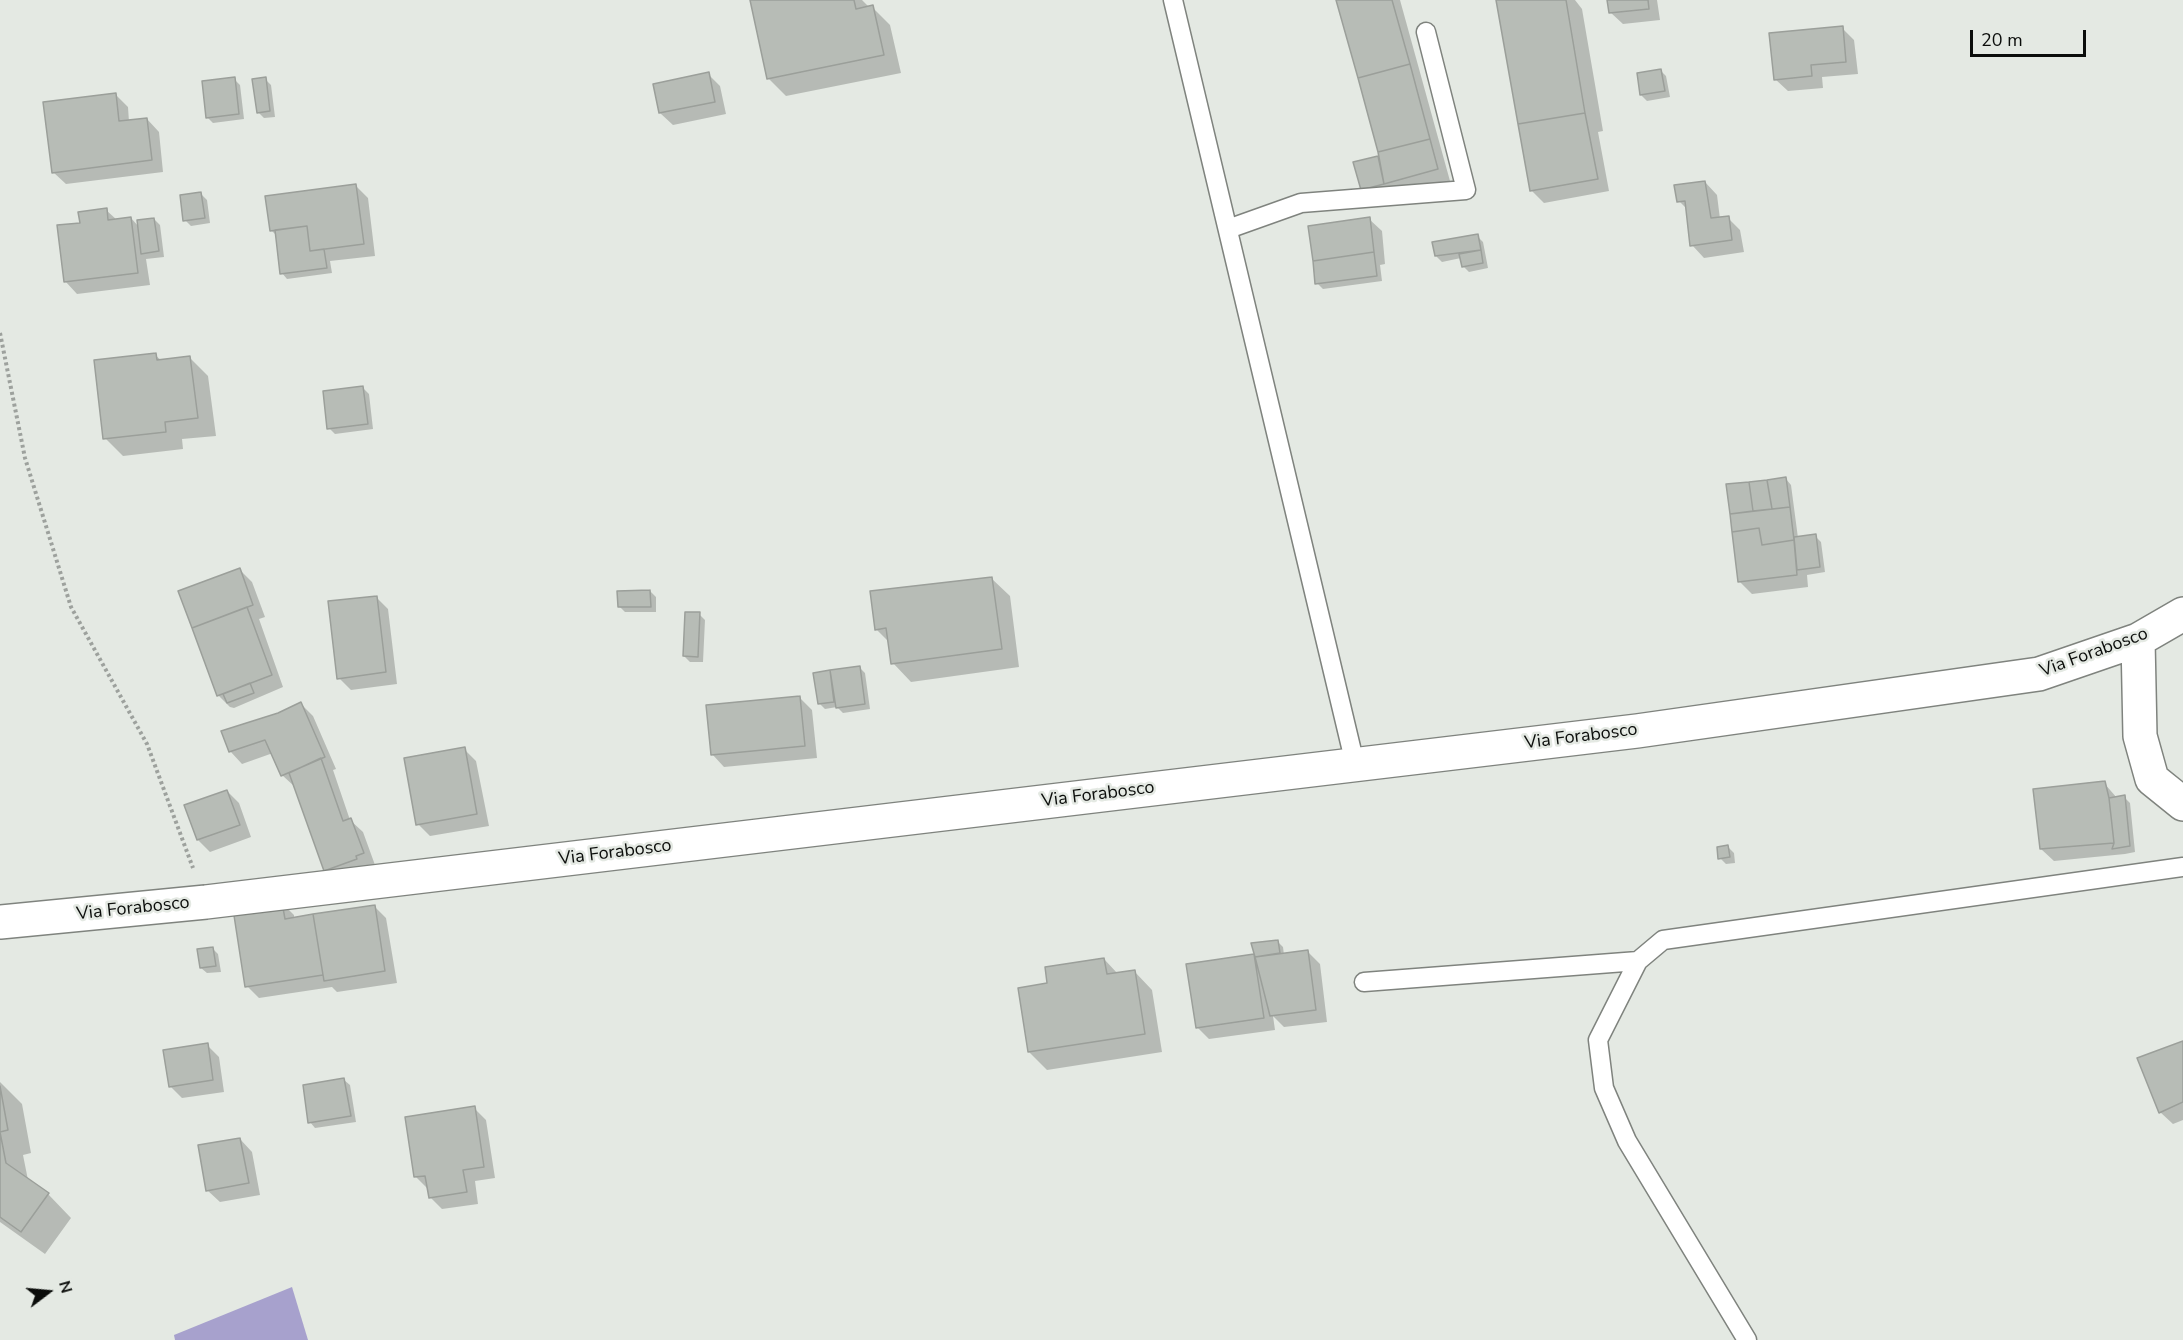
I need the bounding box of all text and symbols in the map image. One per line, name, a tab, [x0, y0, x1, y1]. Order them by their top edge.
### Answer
scale bar	[1973, 18, 2088, 56]
text: 20 m	[1981, 28, 2023, 52]
street label: Via Forabosco	[2037, 623, 2151, 683]
street label: Via Forabosco	[1523, 719, 1639, 755]
street label: Via Forabosco	[1040, 777, 1156, 813]
street label: Via Forabosco	[557, 835, 673, 871]
street label: Via Forabosco	[75, 892, 191, 926]
north arrow	[18, 1262, 78, 1322]
text: N	[53, 1278, 78, 1296]

